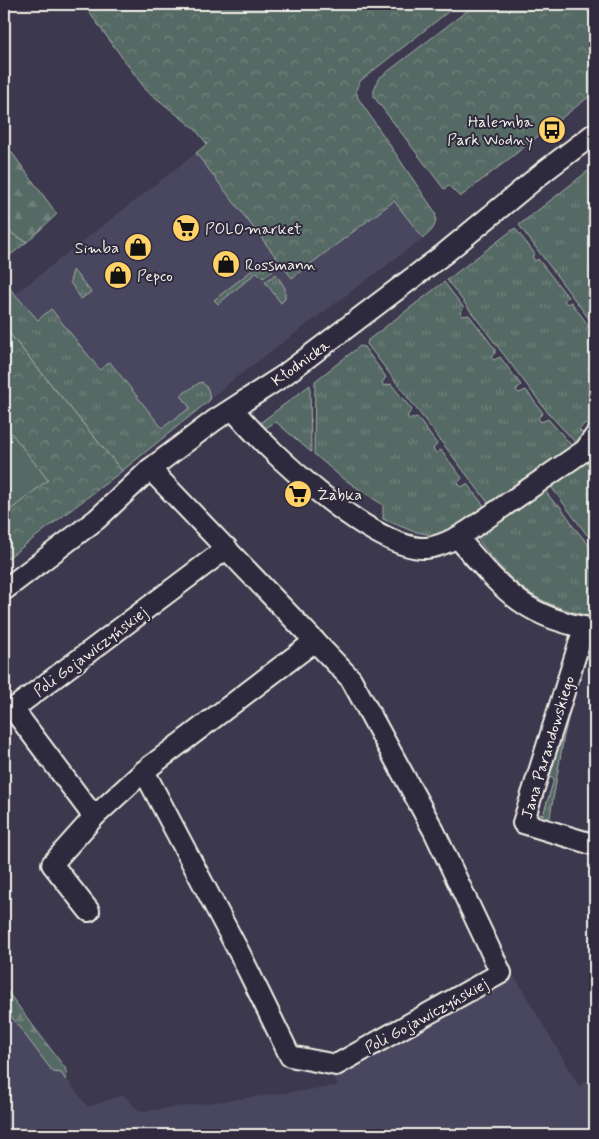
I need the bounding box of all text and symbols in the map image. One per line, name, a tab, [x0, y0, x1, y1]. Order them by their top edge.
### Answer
place label: Halemba Park Wodny	[447, 112, 533, 151]
bus stop icon: Halemba Park Wodny	[537, 115, 567, 145]
supermarket icon: POLOmarket	[171, 213, 201, 243]
place label: POLOmarket	[205, 219, 302, 240]
shop icon: Simba	[123, 232, 153, 262]
place label: Simba	[75, 238, 119, 259]
shop icon: Rossmann	[211, 249, 241, 279]
place label: Rossmann	[245, 255, 317, 276]
shop icon: Pepco	[103, 260, 133, 290]
place label: Pepco	[137, 266, 173, 287]
street label: Kłodnicka	[267, 335, 335, 392]
supermarket icon: Żabka	[283, 479, 313, 509]
place label: Żabka	[317, 485, 362, 506]
street label: Poli Gojawiczyńskiej	[30, 602, 152, 702]
street label: Jana Parandowskiego	[517, 673, 580, 821]
street label: Poli Gojawiczyńskiej	[361, 974, 492, 1059]

